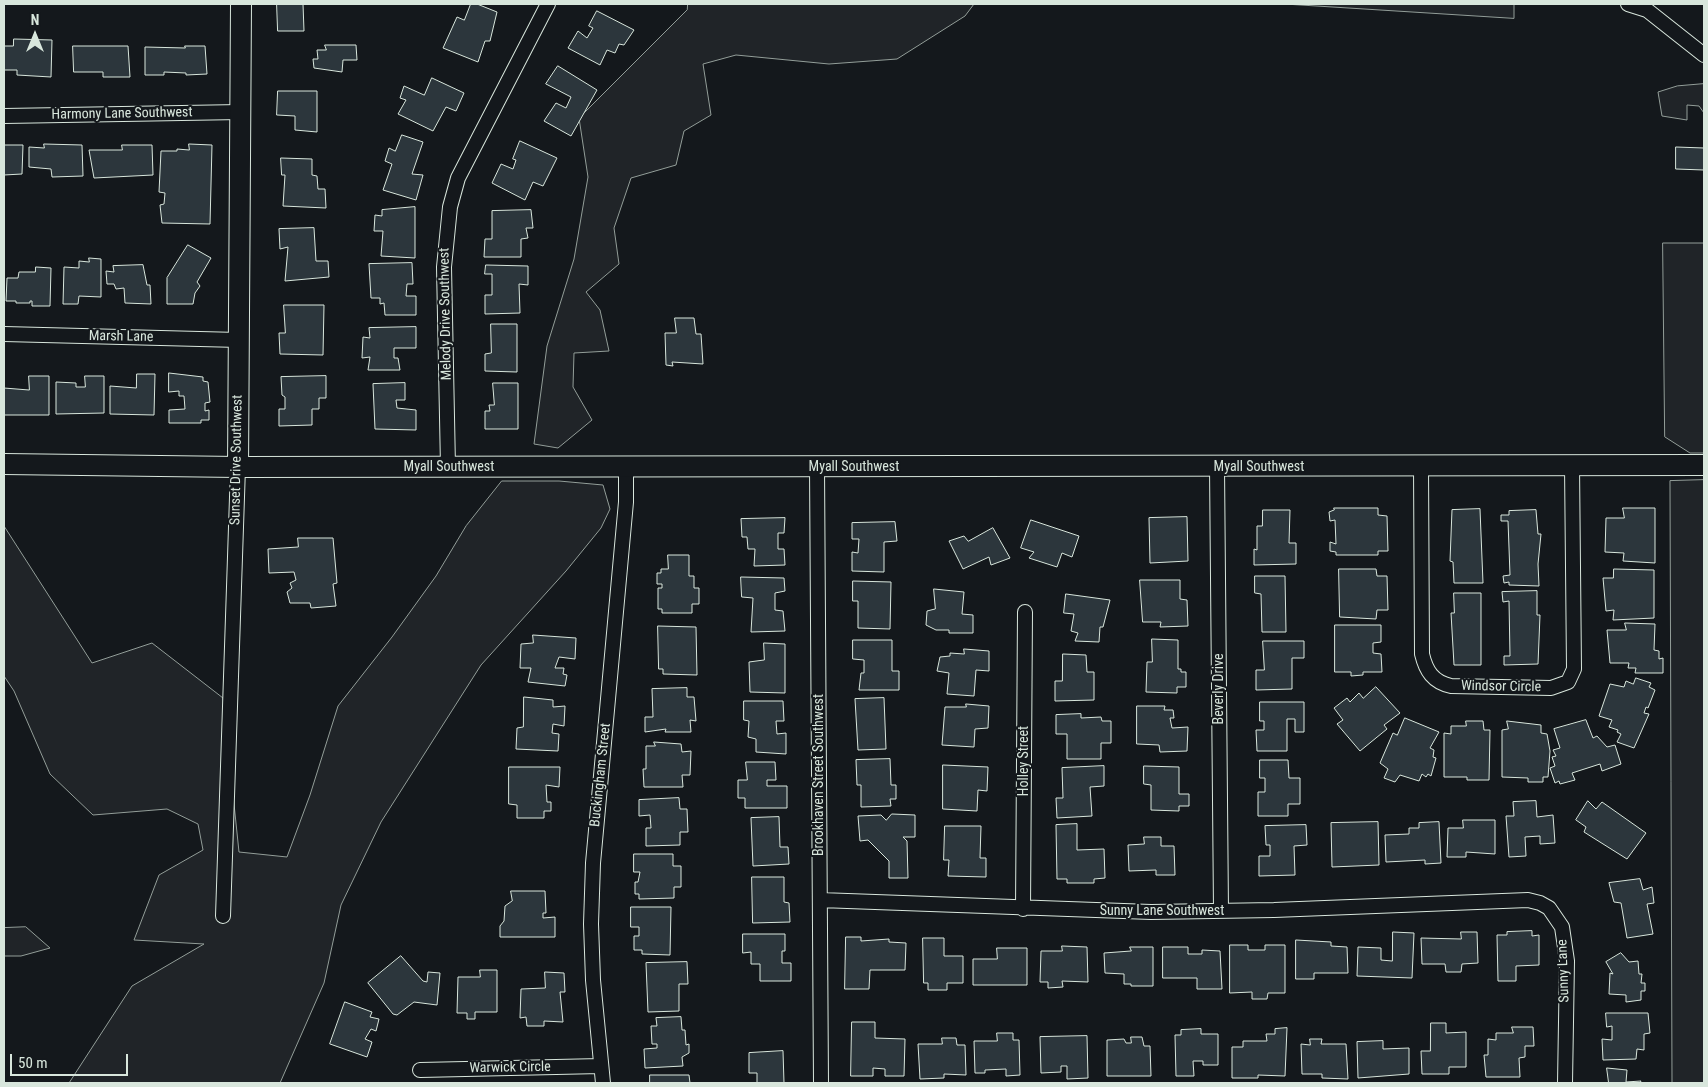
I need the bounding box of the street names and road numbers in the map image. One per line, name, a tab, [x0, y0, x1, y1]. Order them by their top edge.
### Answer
street label: Harmony Lane Southwest	[51, 104, 193, 124]
street label: Melody Drive Southwest	[436, 248, 456, 380]
street label: Marsh Lane	[89, 328, 153, 346]
street label: Sunset Drive Southwest	[227, 395, 247, 525]
street label: Myall Southwest	[404, 459, 494, 475]
street label: Myall Southwest	[809, 459, 899, 475]
street label: Myall Southwest	[1214, 459, 1304, 475]
street label: Beverly Drive	[1211, 653, 1227, 725]
street label: Windsor Circle	[1461, 678, 1541, 696]
street label: Brookhaven Street Southwest	[811, 694, 827, 856]
street label: Buckingham Street	[587, 722, 615, 828]
street label: Holley Street	[1016, 726, 1032, 796]
street label: Sunny Lane Southwest	[1100, 903, 1224, 919]
street label: Sunny Lane	[1554, 939, 1574, 1003]
street label: Warwick Circle	[469, 1059, 551, 1077]

